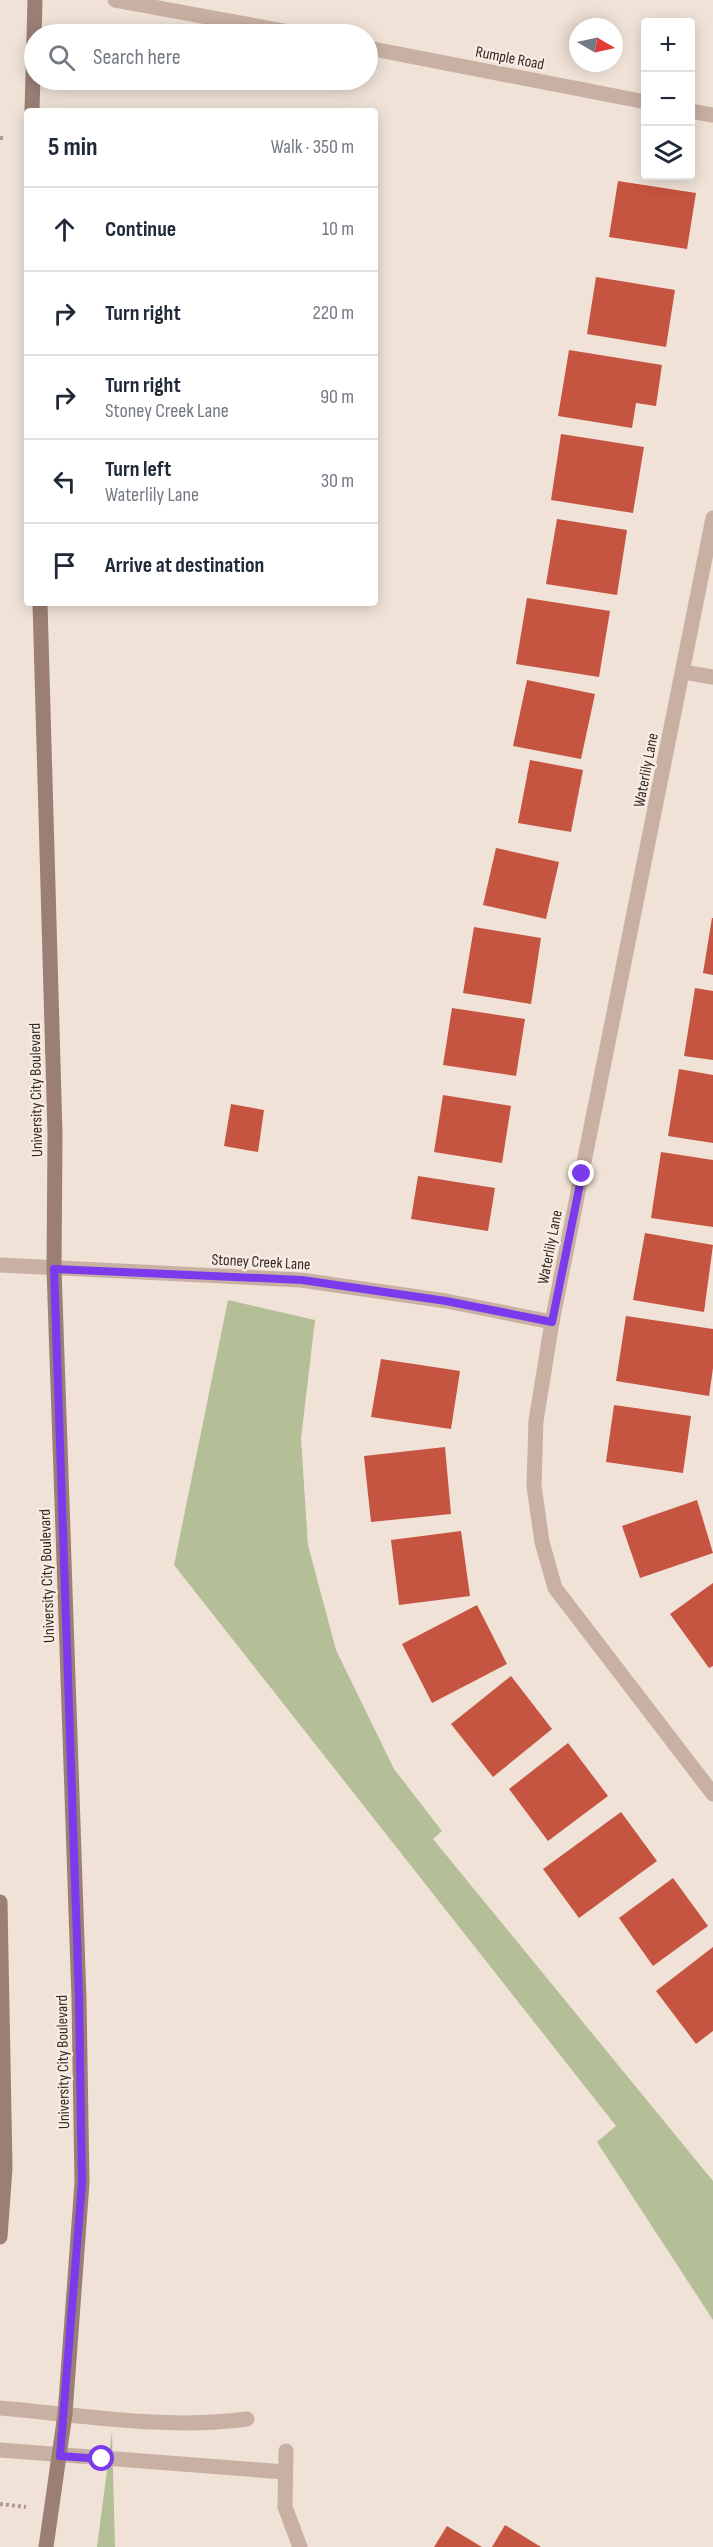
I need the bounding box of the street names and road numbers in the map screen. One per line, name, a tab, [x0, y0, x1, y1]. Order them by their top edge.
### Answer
street label: Rumple Road	[474, 43, 546, 74]
street label: Waterlily Lane	[630, 732, 663, 809]
street label: University City Boulevard	[26, 1023, 47, 1157]
street label: Waterlily Lane	[534, 1209, 567, 1286]
street label: Stoney Creek Lane	[211, 1250, 311, 1275]
street label: University City Boulevard	[36, 1509, 59, 1643]
street label: University City Boulevard	[53, 1995, 74, 2129]

